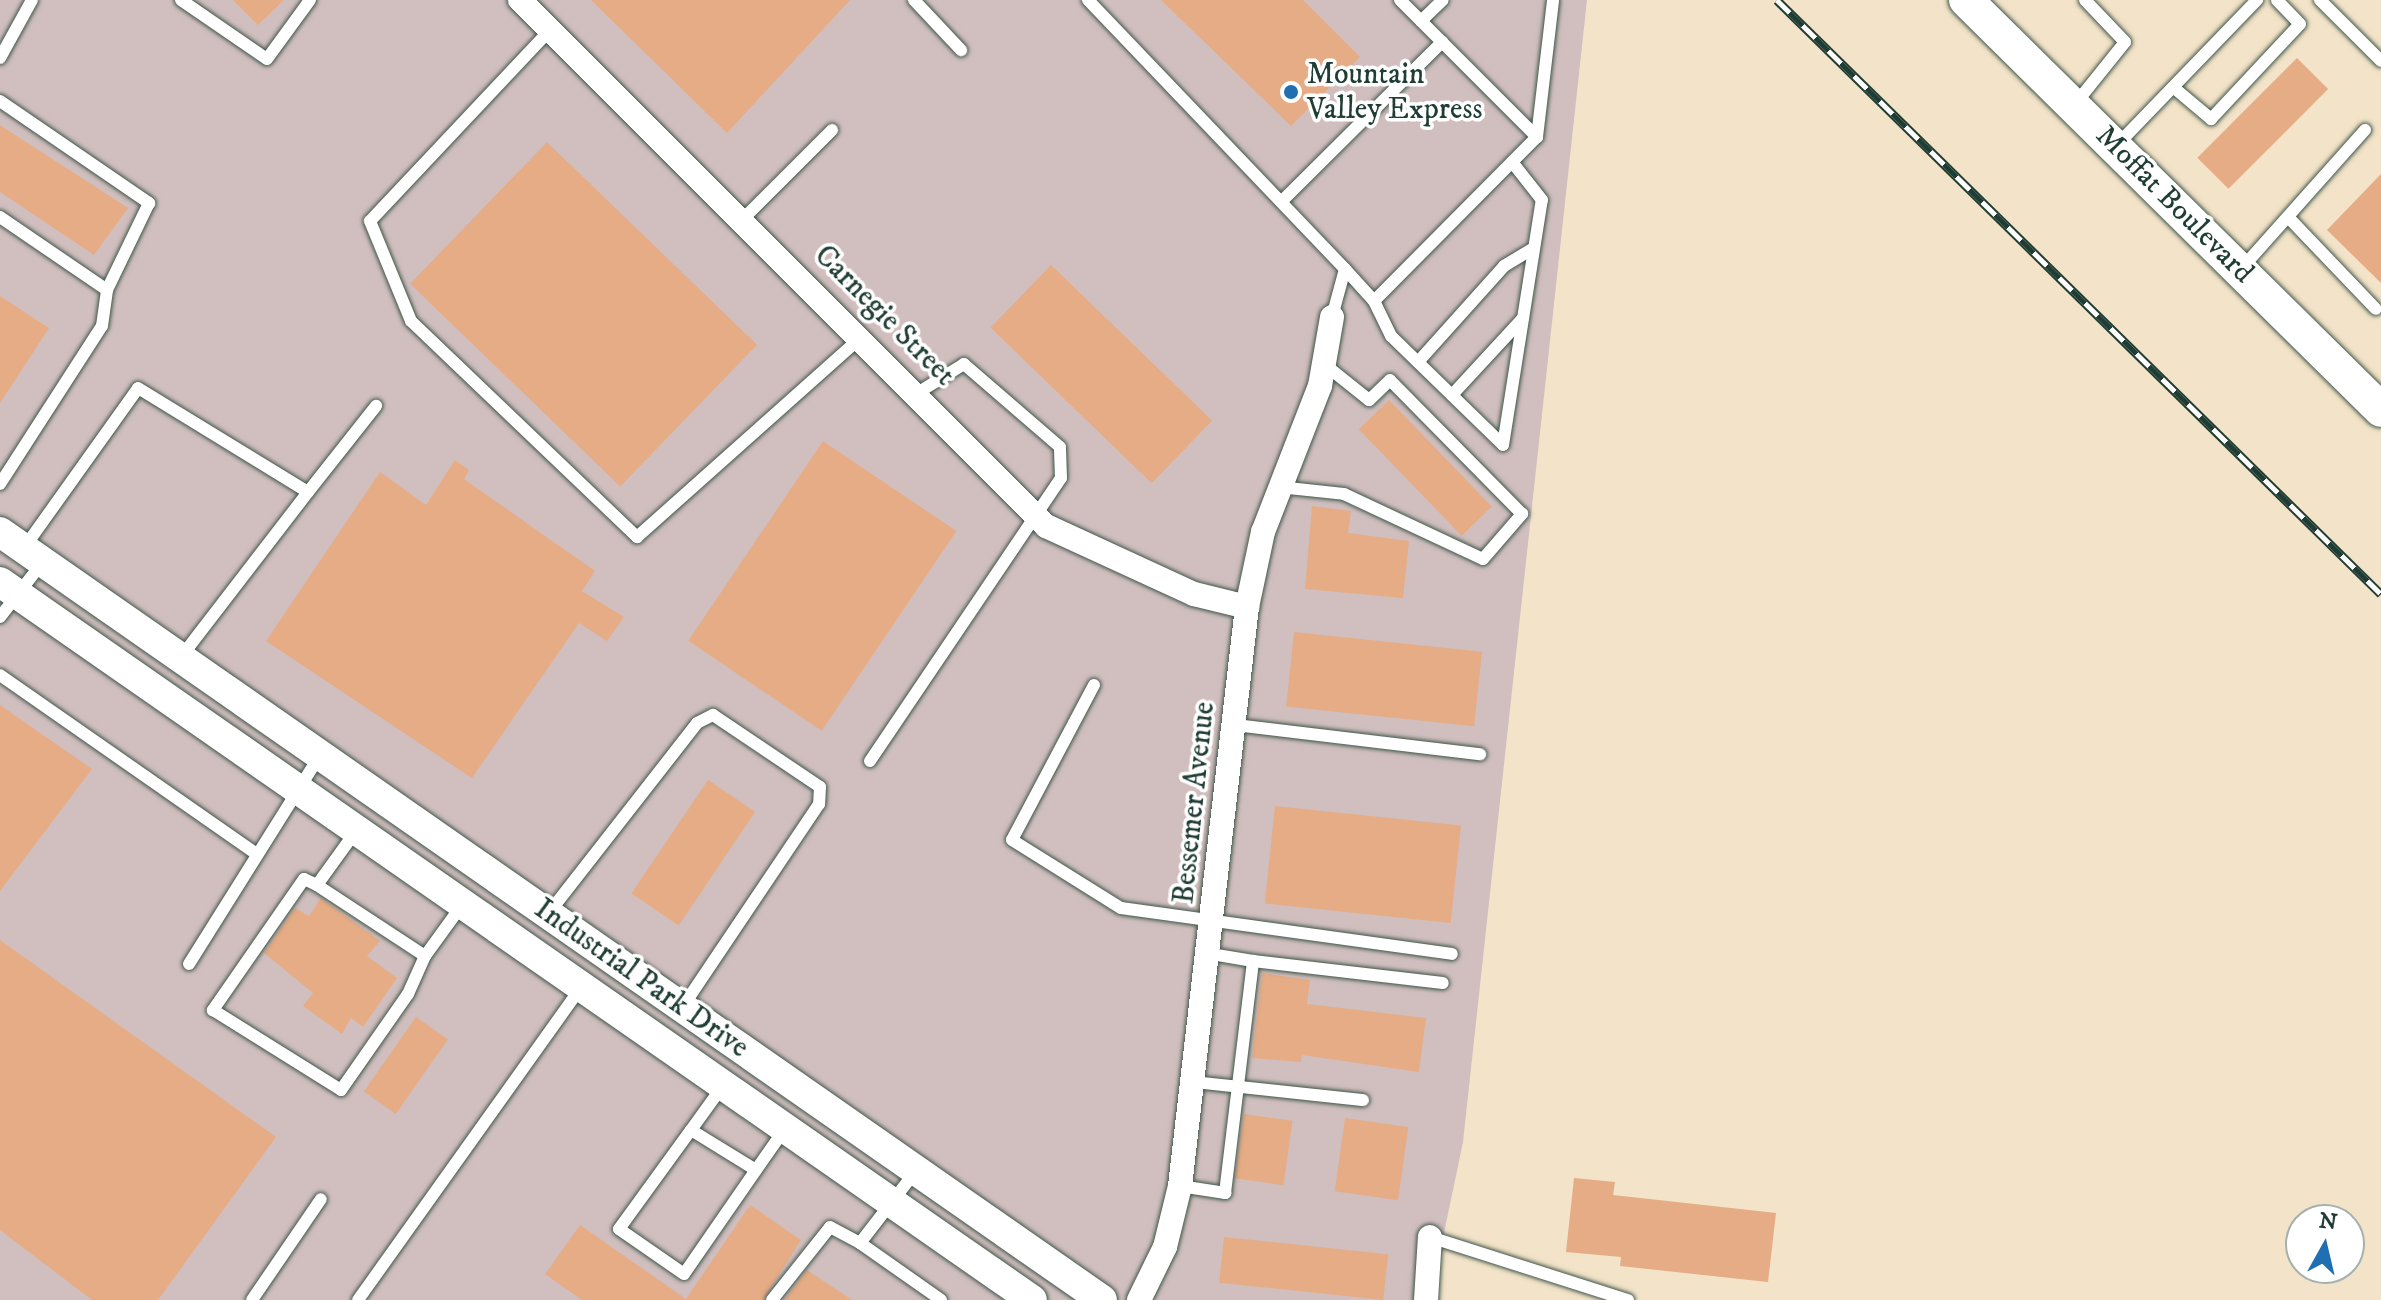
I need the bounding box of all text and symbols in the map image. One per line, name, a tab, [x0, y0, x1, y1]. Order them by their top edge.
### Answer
place label: Mountain Valley Express	[1307, 57, 1482, 128]
marker: Mountain Valley Express	[1282, 83, 1300, 101]
street label: Moffat Boulevard	[2088, 119, 2260, 291]
street label: Carnegie Street	[806, 238, 962, 394]
street label: Bessemer Avenue	[1166, 700, 1224, 906]
street label: Industrial Park Drive	[527, 892, 755, 1066]
north arrow	[2285, 1204, 2365, 1284]
text: N	[2317, 1207, 2339, 1236]

